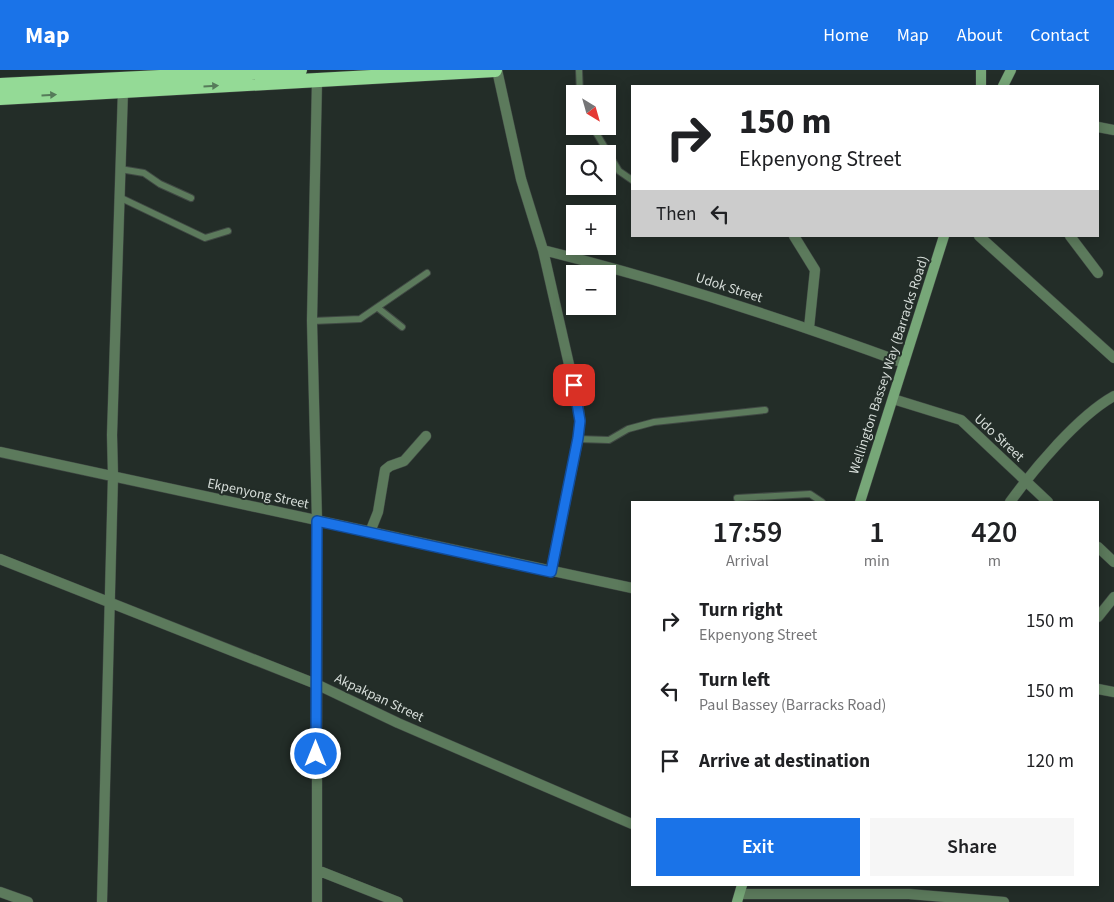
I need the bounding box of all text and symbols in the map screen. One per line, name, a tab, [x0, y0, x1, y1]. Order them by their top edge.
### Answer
text: Map	[25, 18, 70, 53]
text: Home	[823, 23, 869, 48]
text: Map	[897, 23, 929, 48]
text: About	[957, 23, 1002, 48]
text: Contact	[1030, 23, 1089, 48]
one-way arrow	[203, 82, 219, 90]
north arrow	[566, 85, 616, 135]
map controls	[566, 85, 616, 315]
one-way arrow	[41, 90, 57, 98]
text: 150 m	[739, 97, 831, 147]
icon: right	[656, 105, 721, 170]
text: Ekpenyong Street	[739, 143, 901, 175]
button: search	[566, 145, 616, 195]
icon: left	[706, 200, 734, 228]
text: Then	[656, 201, 696, 228]
button: +	[566, 205, 616, 255]
street label: Wellington Bassey Way (Barracks Road)	[844, 253, 934, 477]
button: −	[566, 265, 616, 315]
street label: Udok Street	[693, 268, 765, 308]
pin	[553, 364, 595, 406]
icon: arrive	[560, 371, 588, 399]
street label: Udo Street	[969, 409, 1029, 467]
street label: Ekpenyong Street	[205, 473, 311, 515]
text: 17:59	[713, 511, 782, 554]
text: 1	[869, 511, 885, 554]
text: 420	[971, 511, 1017, 554]
text: Arrival	[726, 550, 769, 572]
text: min	[864, 550, 890, 572]
text: m	[988, 550, 1001, 572]
text: Turn right	[699, 597, 783, 624]
icon: right	[656, 607, 684, 635]
text: 150 m	[1026, 608, 1074, 635]
text: Ekpenyong Street	[699, 624, 817, 646]
text: Turn left	[699, 667, 770, 694]
street label: Akpakpan Street	[331, 669, 427, 728]
icon: left	[656, 677, 684, 705]
text: 150 m	[1026, 678, 1074, 705]
text: Paul Bassey (Barracks Road)	[699, 694, 886, 716]
position arrow	[289, 727, 341, 779]
icon: arrive	[656, 747, 684, 775]
text: Arrive at destination	[699, 748, 870, 775]
text: 120 m	[1026, 748, 1074, 775]
button: Exit	[656, 818, 860, 876]
button: Share	[870, 818, 1074, 876]

